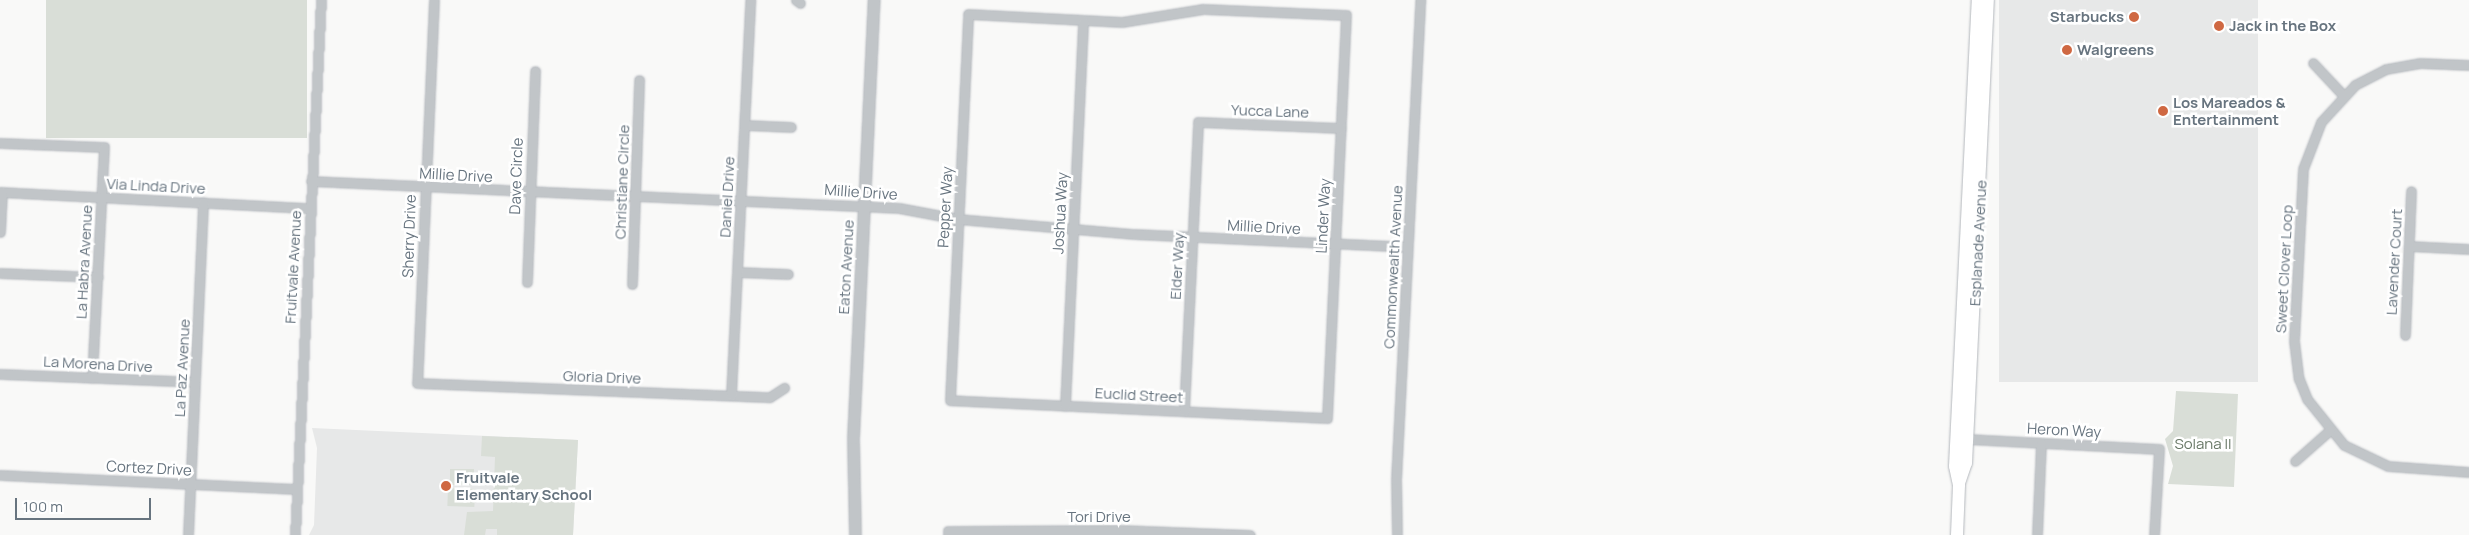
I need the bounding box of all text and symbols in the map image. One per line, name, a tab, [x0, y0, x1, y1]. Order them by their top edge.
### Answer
place label: Starbucks	[2050, 8, 2124, 26]
marker: Starbucks	[2128, 11, 2140, 23]
place label: Jack in the Box	[2229, 17, 2336, 35]
marker: Jack in the Box	[2213, 20, 2225, 32]
place label: Walgreens	[2077, 41, 2154, 59]
marker: Walgreens	[2061, 44, 2073, 56]
place label: Los Mareados & Entertainment	[2173, 93, 2286, 128]
street label: Yucca Lane	[1231, 101, 1309, 121]
marker: Los Mareados & Entertainment	[2157, 105, 2169, 117]
street label: Christiane Circle	[611, 124, 633, 240]
street label: Dave Circle	[506, 137, 526, 215]
street label: Daniel Drive	[716, 156, 738, 238]
street label: Millie Drive	[419, 164, 493, 186]
street label: Pepper Way	[934, 166, 956, 248]
street label: Joshua Way	[1049, 172, 1071, 254]
street label: Via Linda Drive	[106, 174, 206, 198]
street label: Linder Way	[1312, 178, 1334, 254]
street label: Esplanade Avenue	[1966, 179, 1990, 307]
street label: Millie Drive	[824, 180, 898, 204]
street label: Commonwealth Avenue	[1380, 185, 1406, 349]
street label: Sherry Drive	[399, 194, 419, 278]
street label: La Habra Avenue	[72, 204, 96, 320]
street label: Sweet Clover Loop	[2272, 204, 2296, 334]
street label: Lavender Court	[2382, 208, 2406, 316]
street label: Fruitvale Avenue	[281, 210, 305, 324]
street label: Millie Drive	[1227, 216, 1301, 238]
street label: Eaton Avenue	[835, 219, 857, 315]
street label: Elder Way	[1166, 232, 1188, 300]
street label: La Paz Avenue	[170, 318, 194, 418]
street label: La Morena Drive	[43, 352, 153, 376]
street label: Gloria Drive	[563, 367, 641, 387]
street label: Euclid Street	[1094, 384, 1184, 406]
street label: Heron Way	[2026, 419, 2102, 441]
park label: Solana II	[2174, 435, 2232, 453]
street label: Cortez Drive	[106, 457, 192, 479]
place label: Fruitvale Elementary School	[456, 468, 592, 503]
marker: Fruitvale Elementary School	[440, 480, 452, 492]
scale bar	[18, 488, 154, 520]
text: 100 m	[23, 496, 63, 517]
street label: Tori Drive	[1067, 508, 1131, 526]

